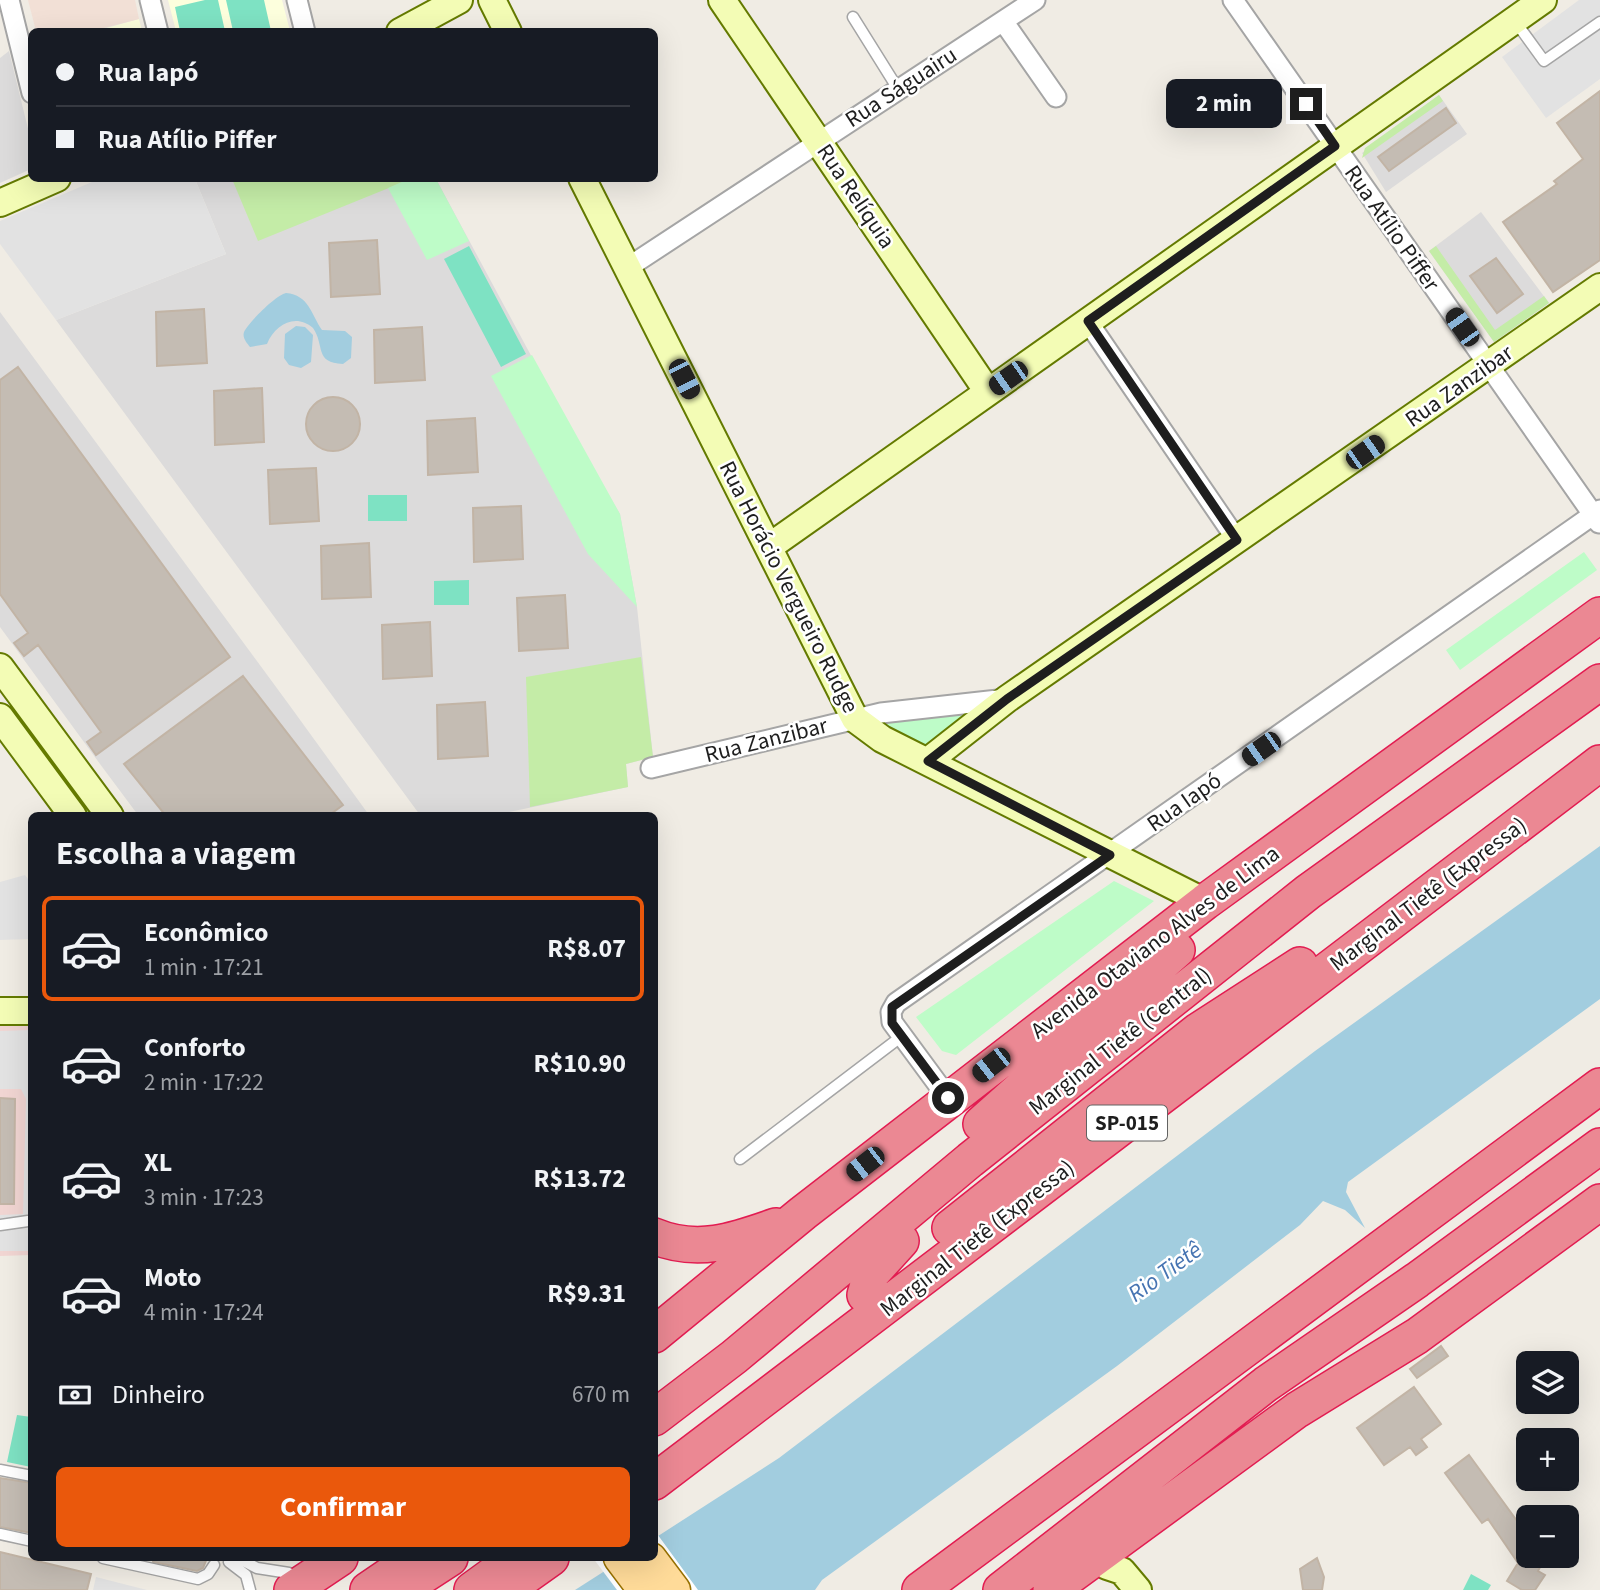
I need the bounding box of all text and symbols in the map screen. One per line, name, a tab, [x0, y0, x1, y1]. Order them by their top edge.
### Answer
street label: Rua Ságuairu	[839, 38, 963, 136]
text: Rua Iapó	[98, 54, 198, 91]
callout: 2 min	[1166, 80, 1282, 128]
text: 2 min	[1196, 87, 1252, 120]
route end	[1290, 88, 1322, 120]
text: Rua Atílio Piffer	[98, 121, 277, 158]
street label: Rua Relíquia	[809, 137, 903, 255]
street label: Rua Atílio Piffer	[1336, 158, 1448, 299]
car	[1442, 304, 1483, 350]
street label: Rua Zanzibar	[1398, 336, 1521, 435]
car	[666, 356, 703, 402]
car	[985, 357, 1032, 399]
car	[1342, 431, 1389, 473]
street label: Rua Horácio Vergueiro Rudge	[711, 455, 867, 719]
street label: Rua Zanzibar	[701, 709, 832, 771]
car	[1238, 728, 1285, 770]
street label: Rua Iapó	[1140, 764, 1228, 840]
street label: Marginal Tietê (Expressa)	[1323, 809, 1533, 979]
text: Escolha a viagem	[56, 831, 296, 877]
street label: Avenida Otaviano Alves de Lima	[1024, 837, 1286, 1047]
text: Econômico	[144, 914, 269, 951]
icon: car	[60, 917, 123, 980]
text: R$8.07	[547, 930, 626, 967]
text: 1 min · 17:21	[144, 951, 264, 984]
street label: Marginal Tietê (Central)	[1021, 959, 1219, 1123]
text: Conforto	[144, 1029, 246, 1066]
icon: car	[60, 1032, 123, 1095]
car	[968, 1044, 1015, 1086]
text: R$10.90	[534, 1045, 626, 1082]
text: 2 min · 17:22	[144, 1066, 264, 1099]
route start	[932, 1082, 964, 1114]
road number: SP-015	[1087, 1106, 1167, 1140]
car	[842, 1143, 889, 1185]
text: XL	[144, 1144, 172, 1181]
icon: car	[60, 1147, 123, 1210]
street label: Marginal Tietê (Expressa)	[873, 1151, 1081, 1325]
text: R$13.72	[534, 1160, 626, 1197]
text: 3 min · 17:23	[144, 1181, 264, 1214]
water label: Rio Tietê	[1121, 1233, 1210, 1311]
text: Moto	[144, 1259, 201, 1296]
icon: car	[60, 1262, 123, 1325]
text: R$9.31	[547, 1275, 626, 1312]
text: 4 min · 17:24	[144, 1296, 264, 1329]
map controls	[1516, 1351, 1579, 1568]
button: layers	[1516, 1351, 1579, 1414]
icon: cash	[56, 1376, 94, 1414]
text: Dinheiro	[112, 1376, 205, 1413]
text: 670 m	[572, 1378, 630, 1411]
button: +	[1516, 1428, 1579, 1491]
button: Confirmar	[56, 1467, 630, 1547]
button: −	[1516, 1505, 1579, 1568]

